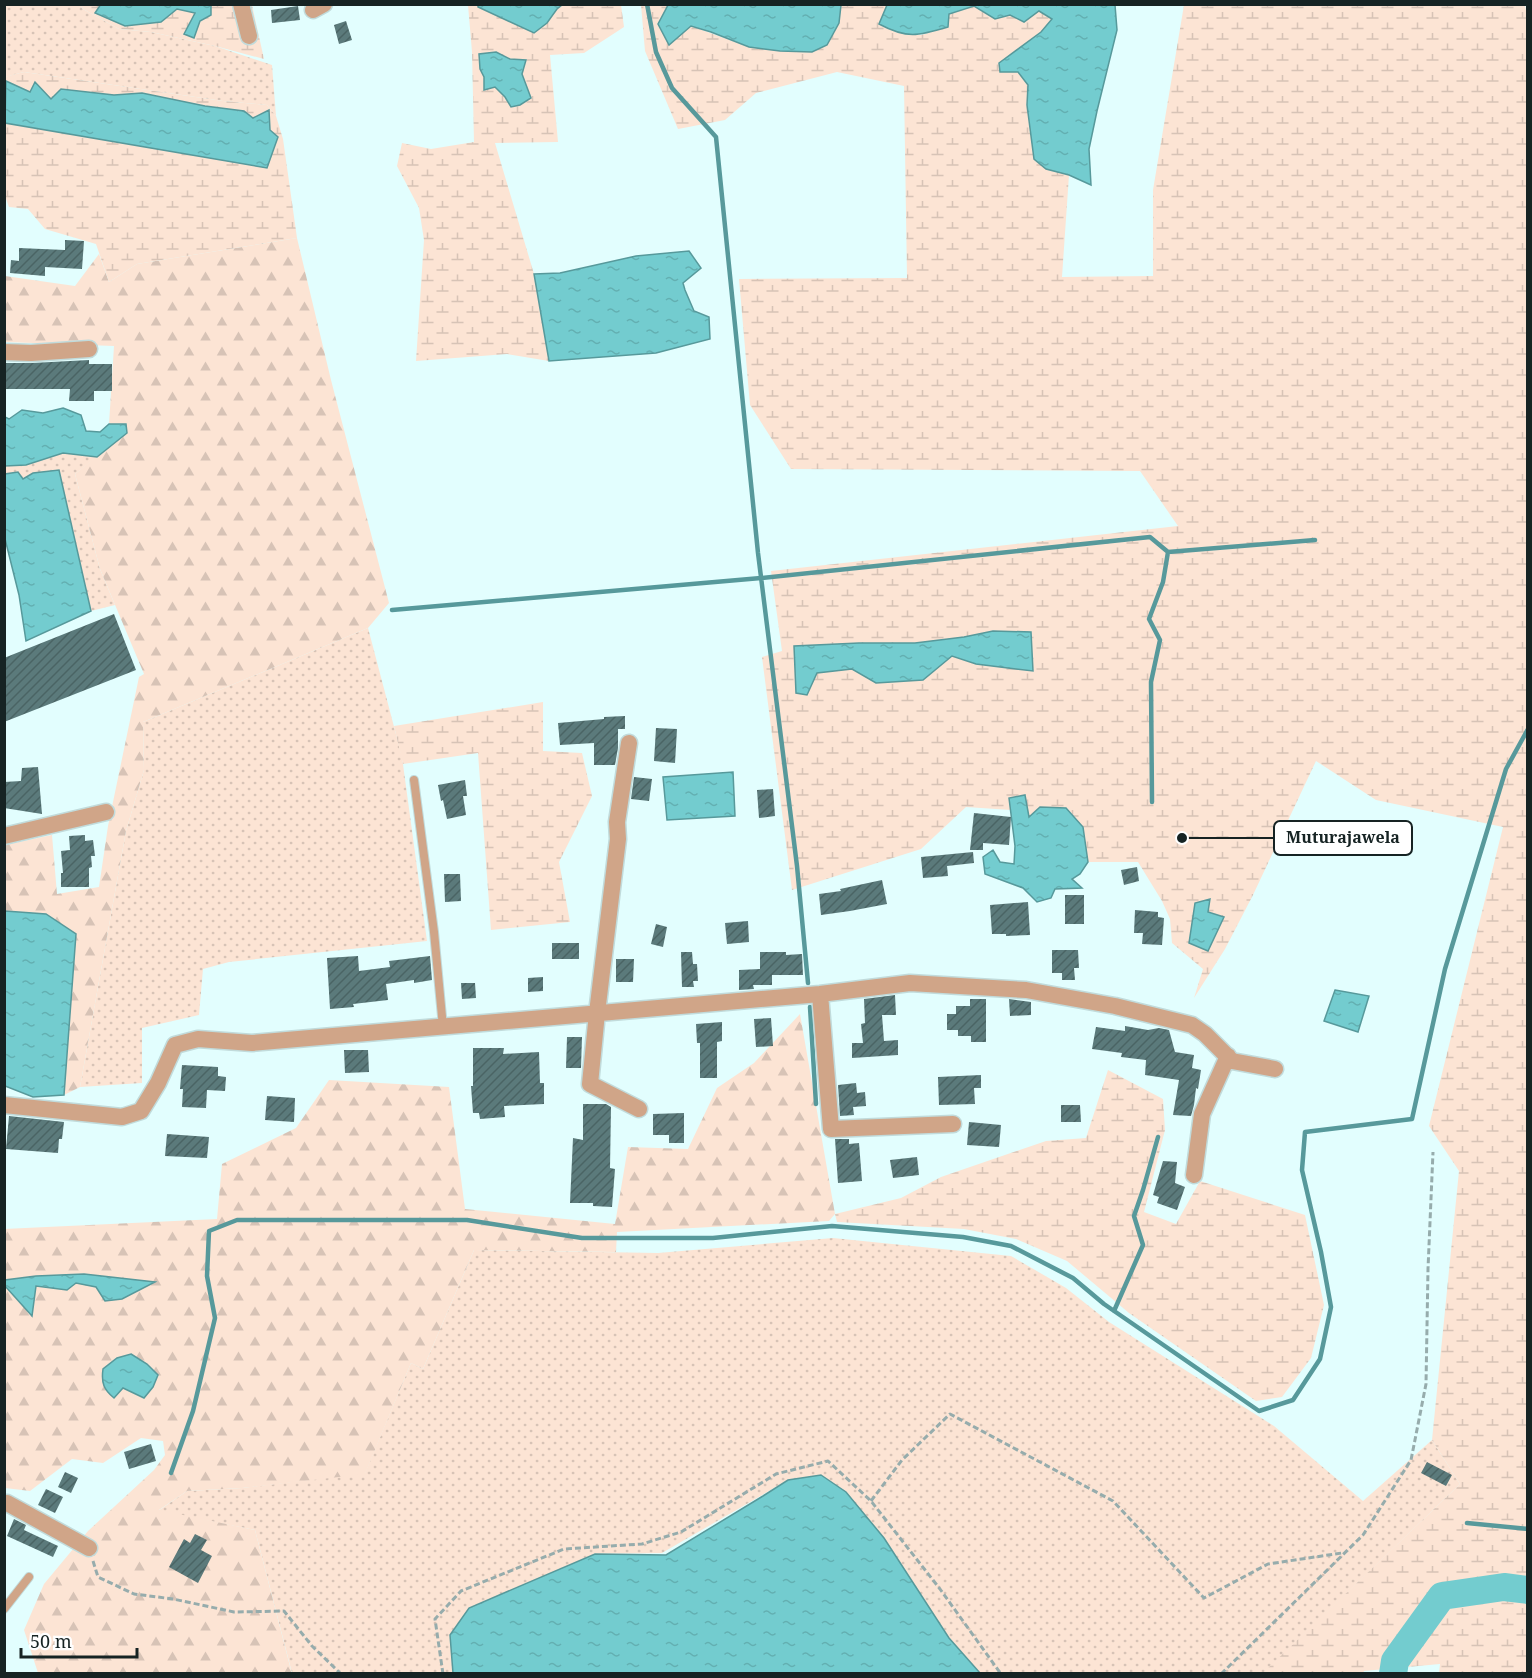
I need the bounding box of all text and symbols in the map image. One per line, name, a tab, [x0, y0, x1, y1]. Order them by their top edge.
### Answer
callout: Muturajawela	[1274, 821, 1412, 855]
text: Muturajawela	[1286, 826, 1400, 848]
scale bar	[21, 1621, 136, 1659]
text: 50 m	[30, 1629, 72, 1653]

